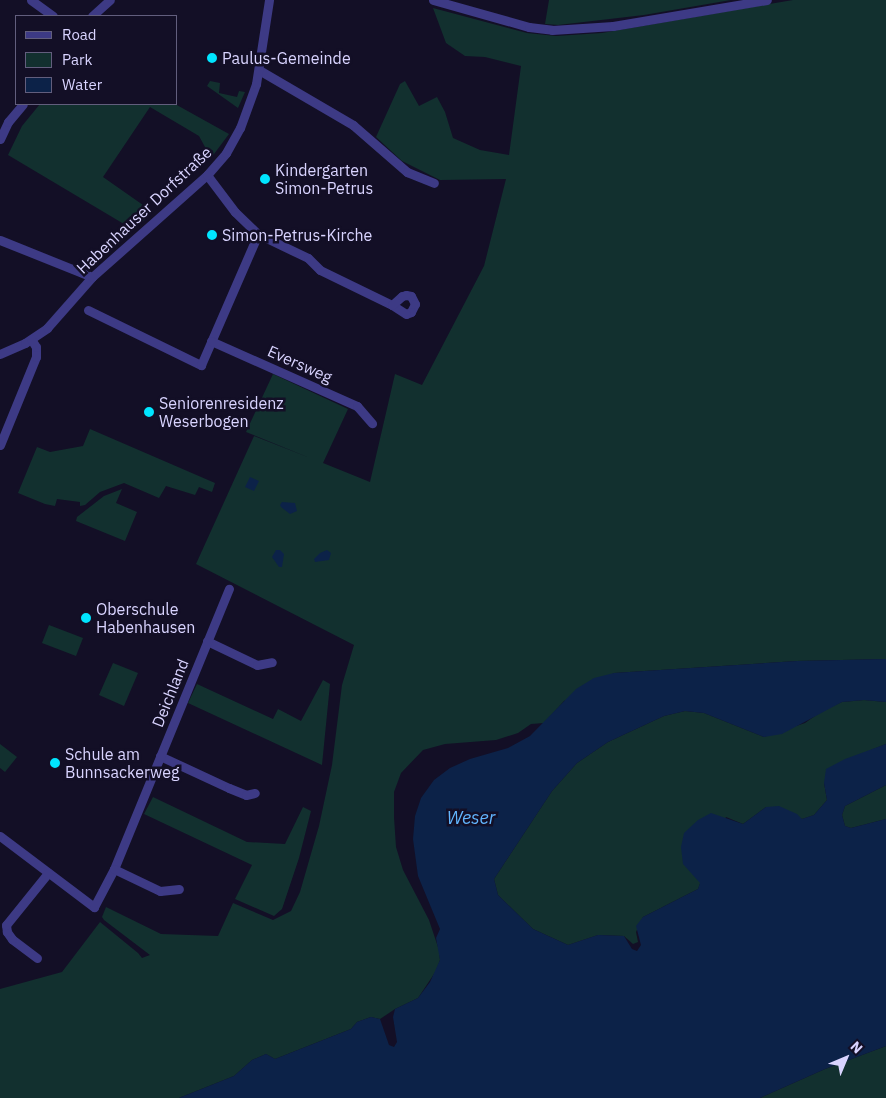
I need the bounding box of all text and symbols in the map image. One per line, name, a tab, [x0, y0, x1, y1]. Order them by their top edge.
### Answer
legend	[15, 15, 178, 105]
text: Road	[62, 25, 97, 44]
place label: Paulus-Gemeinde	[222, 48, 351, 68]
text: Park	[62, 50, 92, 69]
marker: Paulus-Gemeinde	[206, 52, 218, 64]
text: Water	[62, 75, 102, 94]
street label: Habenhauser Dorfstraße	[73, 142, 215, 278]
place label: Kindergarten Simon-Petrus	[275, 160, 373, 198]
marker: Kindergarten Simon-Petrus	[259, 173, 271, 185]
place label: Simon-Petrus-Kirche	[222, 225, 372, 245]
marker: Simon-Petrus-Kirche	[206, 229, 218, 241]
street label: Eversweg	[265, 341, 335, 387]
place label: Seniorenresidenz Weserbogen	[159, 393, 284, 431]
marker: Seniorenresidenz Weserbogen	[143, 406, 155, 418]
place label: Oberschule Habenhausen	[96, 599, 195, 637]
marker: Oberschule Habenhausen	[80, 612, 92, 624]
street label: Deichland	[148, 656, 192, 730]
place label: Schule am Bunnsackerweg	[65, 744, 179, 782]
marker: Schule am Bunnsackerweg	[49, 757, 61, 769]
water label: Weser	[447, 807, 495, 829]
north arrow	[821, 1033, 871, 1083]
text: N	[847, 1037, 867, 1057]

